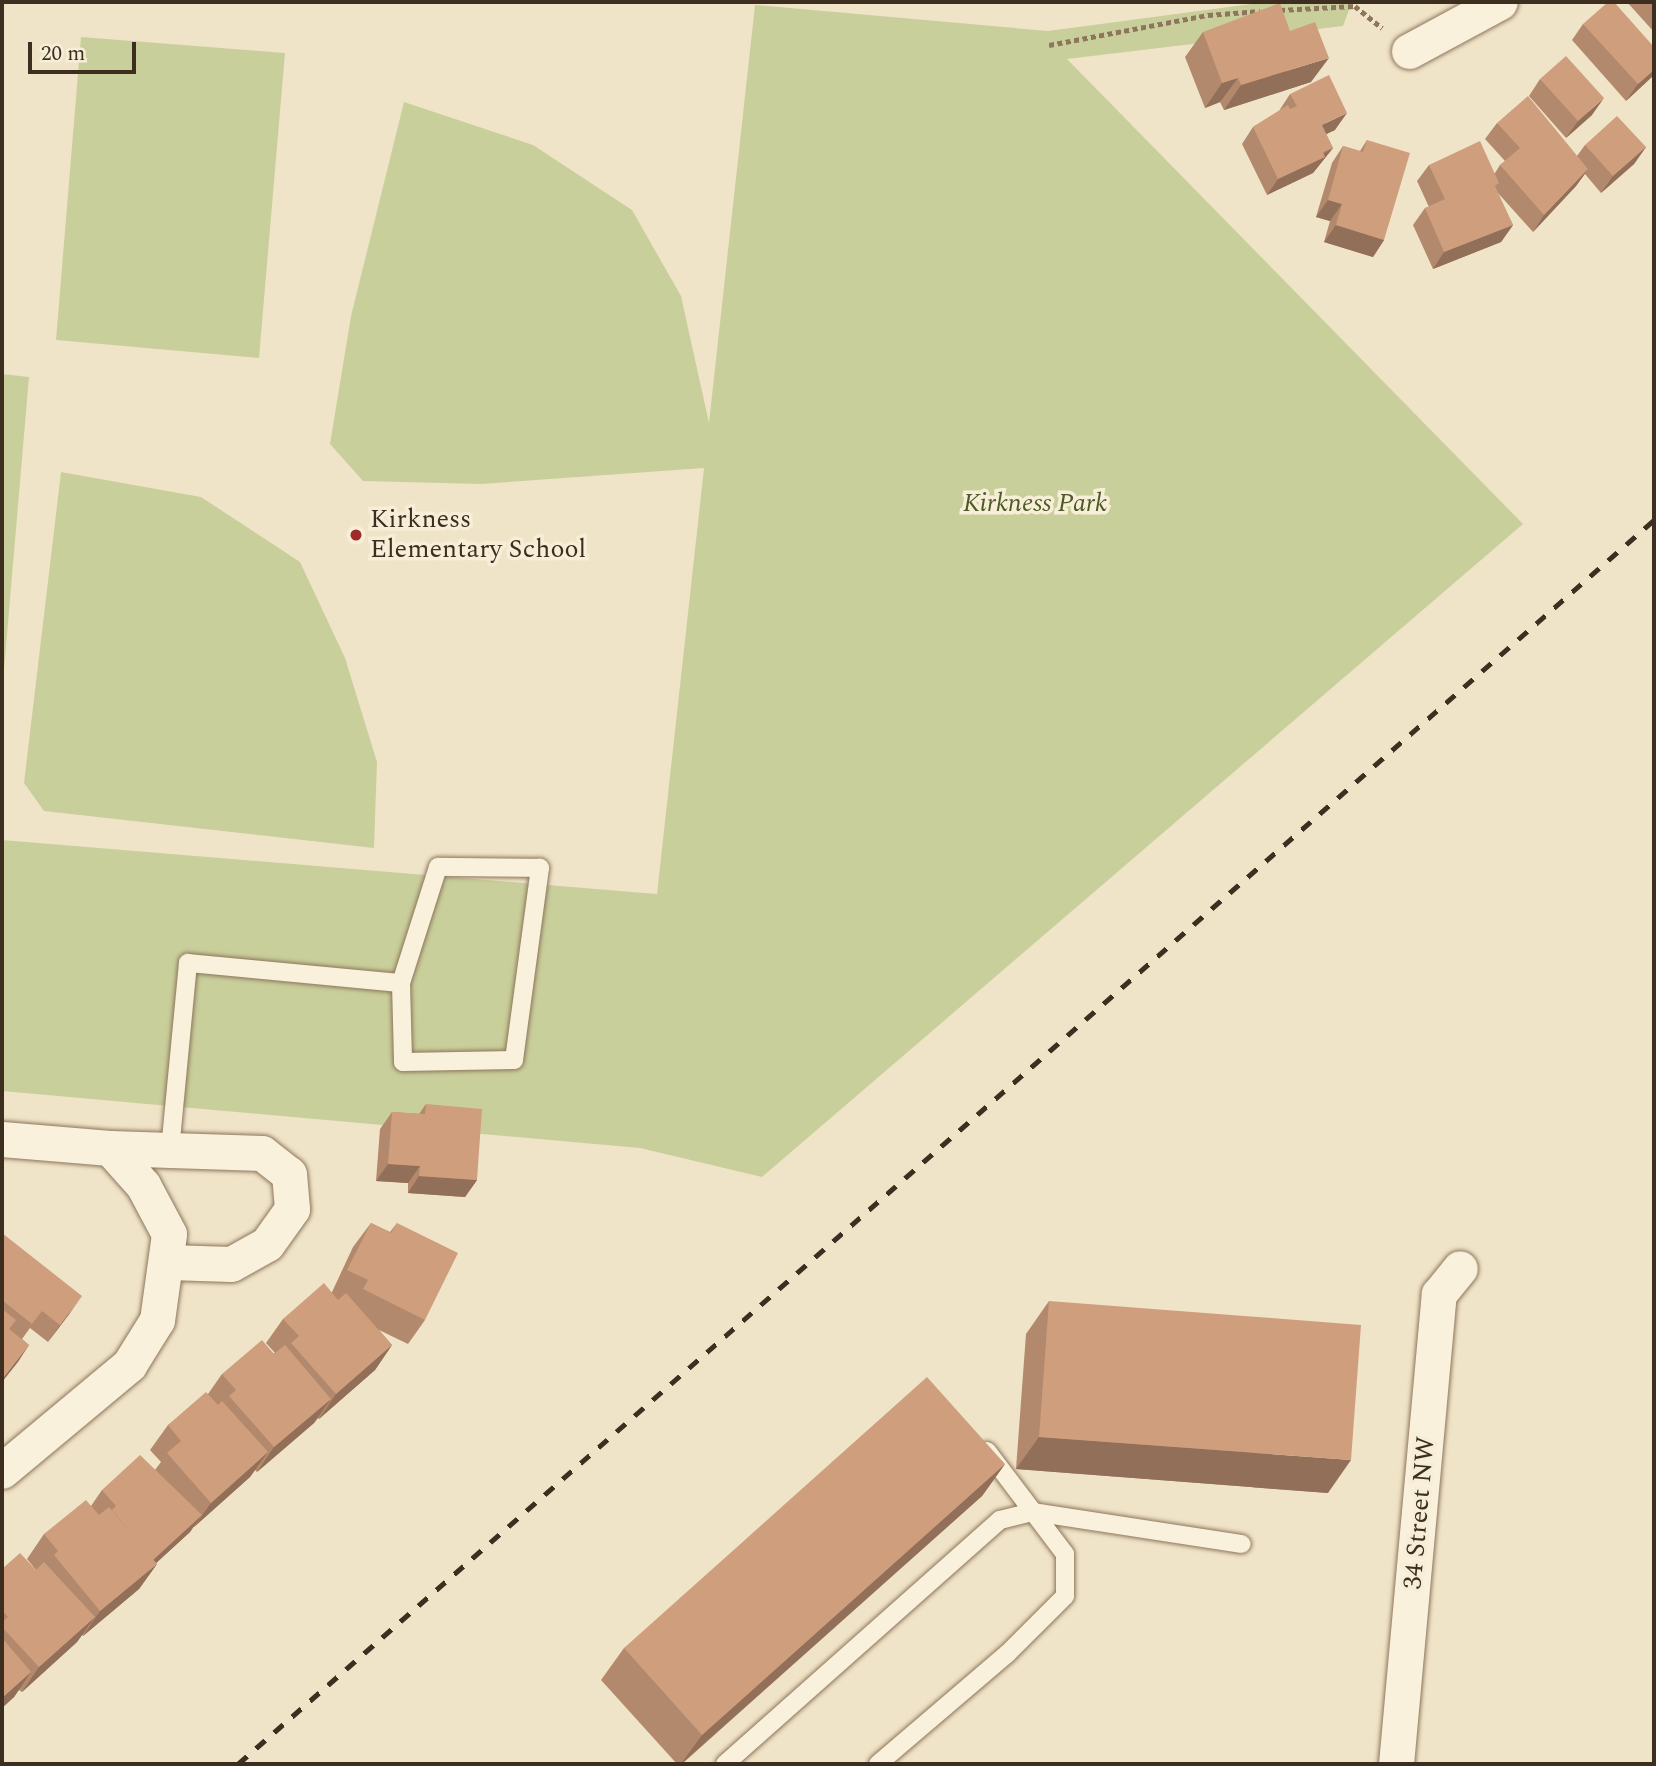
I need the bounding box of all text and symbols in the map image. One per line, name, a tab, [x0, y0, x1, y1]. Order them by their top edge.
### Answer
scale bar	[32, 28, 140, 72]
text: 20 m	[41, 38, 85, 70]
park label: Kirkness Park	[963, 488, 1107, 520]
place label: Kirkness Elementary School	[370, 504, 586, 566]
marker: Kirkness Elementary School	[348, 527, 364, 543]
street label: 34 Street NW	[1398, 1435, 1442, 1591]

